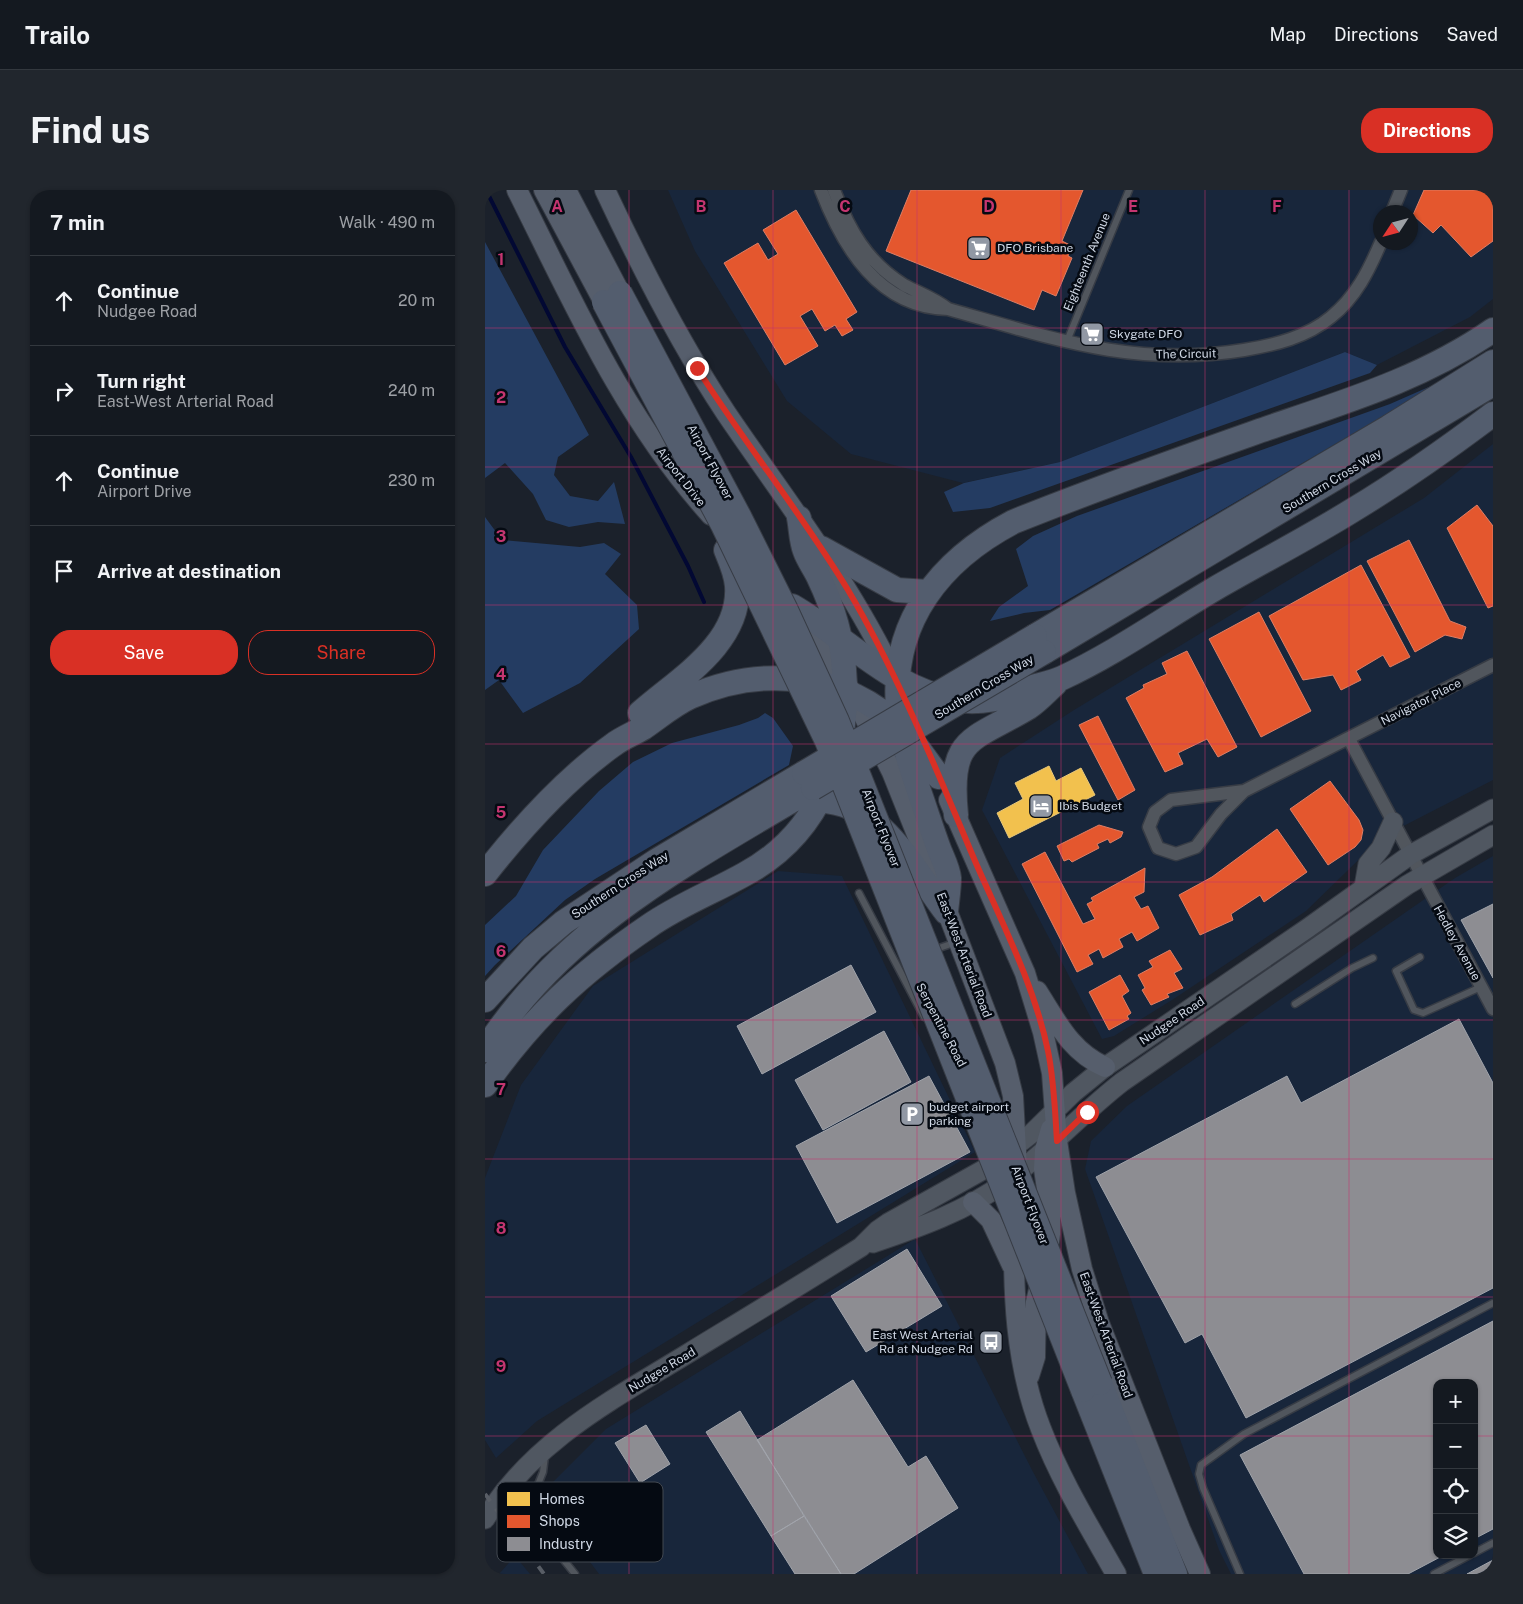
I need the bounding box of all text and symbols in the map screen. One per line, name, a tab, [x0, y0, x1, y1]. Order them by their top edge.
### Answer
text: Trailo	[25, 21, 90, 49]
text: Map	[1269, 24, 1306, 45]
text: Directions	[1334, 24, 1419, 45]
text: Saved	[1447, 24, 1498, 45]
button: Directions	[1361, 108, 1493, 153]
text: Find us	[30, 110, 150, 151]
text: A	[551, 197, 563, 216]
text: B	[696, 197, 707, 216]
text: C	[839, 197, 851, 216]
text: D	[983, 197, 995, 216]
text: E	[1128, 197, 1138, 216]
text: F	[1272, 197, 1282, 216]
north arrow	[1373, 205, 1418, 250]
text: 7 min	[50, 210, 105, 235]
street label: Eighteenth Avenue	[1061, 211, 1113, 313]
text: Walk · 490 m	[339, 213, 435, 232]
supermarket icon: DFO Brisbane	[966, 235, 992, 261]
place label: DFO Brisbane	[997, 241, 1074, 255]
text: 1	[498, 250, 504, 269]
text: Continue	[97, 280, 179, 302]
icon: ahead	[50, 287, 78, 315]
text: 20 m	[398, 291, 435, 310]
text: Nudgee Road	[97, 302, 197, 321]
supermarket icon: Skygate DFO	[1079, 321, 1105, 347]
place label: Skygate DFO	[1109, 327, 1182, 341]
street label: The Circuit	[1155, 346, 1217, 362]
route end	[686, 357, 709, 380]
text: Turn right	[97, 370, 186, 392]
icon: right	[50, 377, 78, 405]
text: 240 m	[388, 381, 435, 400]
text: 2	[496, 388, 506, 407]
text: East-West Arterial Road	[97, 392, 274, 411]
street label: Airport Flyover	[684, 422, 736, 502]
street label: Airport Drive	[654, 445, 708, 509]
street label: Southern Cross Way	[1280, 446, 1384, 516]
text: Continue	[97, 460, 179, 482]
icon: ahead	[50, 467, 78, 495]
text: 230 m	[388, 471, 435, 490]
text: Airport Drive	[97, 482, 192, 501]
text: 3	[496, 527, 506, 546]
icon: arrive	[50, 557, 78, 585]
text: Arrive at destination	[97, 560, 281, 582]
button: Save	[50, 630, 238, 675]
button: Share	[248, 630, 435, 675]
street label: Southern Cross Way	[932, 652, 1036, 722]
text: 4	[496, 665, 507, 684]
street label: Navigator Place	[1379, 676, 1464, 728]
street label: Airport Flyover	[859, 787, 903, 869]
hotel icon: Ibis Budget	[1028, 793, 1054, 819]
place label: Ibis Budget	[1059, 799, 1122, 813]
text: 5	[496, 803, 507, 822]
street label: Southern Cross Way	[569, 848, 672, 922]
street label: East-West Arterial Road	[934, 891, 994, 1019]
street label: Hedley Avenue	[1431, 903, 1484, 983]
text: 6	[496, 942, 506, 961]
street label: Serpentine Road	[913, 981, 969, 1069]
street label: Nudgee Road	[1137, 994, 1207, 1048]
text: 7	[496, 1080, 506, 1099]
place label: budget airport parking	[929, 1100, 1009, 1128]
parking icon: budget airport parking	[899, 1101, 925, 1127]
route start	[1076, 1101, 1099, 1124]
street label: Airport Flyover	[1009, 1164, 1052, 1247]
text: 8	[496, 1219, 507, 1238]
street label: East-West Arterial Road	[1077, 1270, 1135, 1400]
place label: East West Arterial Rd at Nudgee Rd	[872, 1328, 973, 1356]
bus stop icon: East West Arterial Rd at Nudgee Rd	[978, 1329, 1004, 1355]
street label: Nudgee Road	[626, 1345, 698, 1395]
text: 9	[496, 1357, 506, 1376]
map controls	[1433, 1379, 1478, 1559]
button: +	[1433, 1379, 1478, 1424]
button: −	[1433, 1424, 1478, 1469]
button: locate	[1433, 1469, 1478, 1514]
legend	[497, 1482, 663, 1562]
text: Homes	[539, 1491, 585, 1507]
text: Shops	[539, 1513, 580, 1529]
button: layers	[1433, 1514, 1478, 1559]
text: Industry	[539, 1536, 594, 1552]

